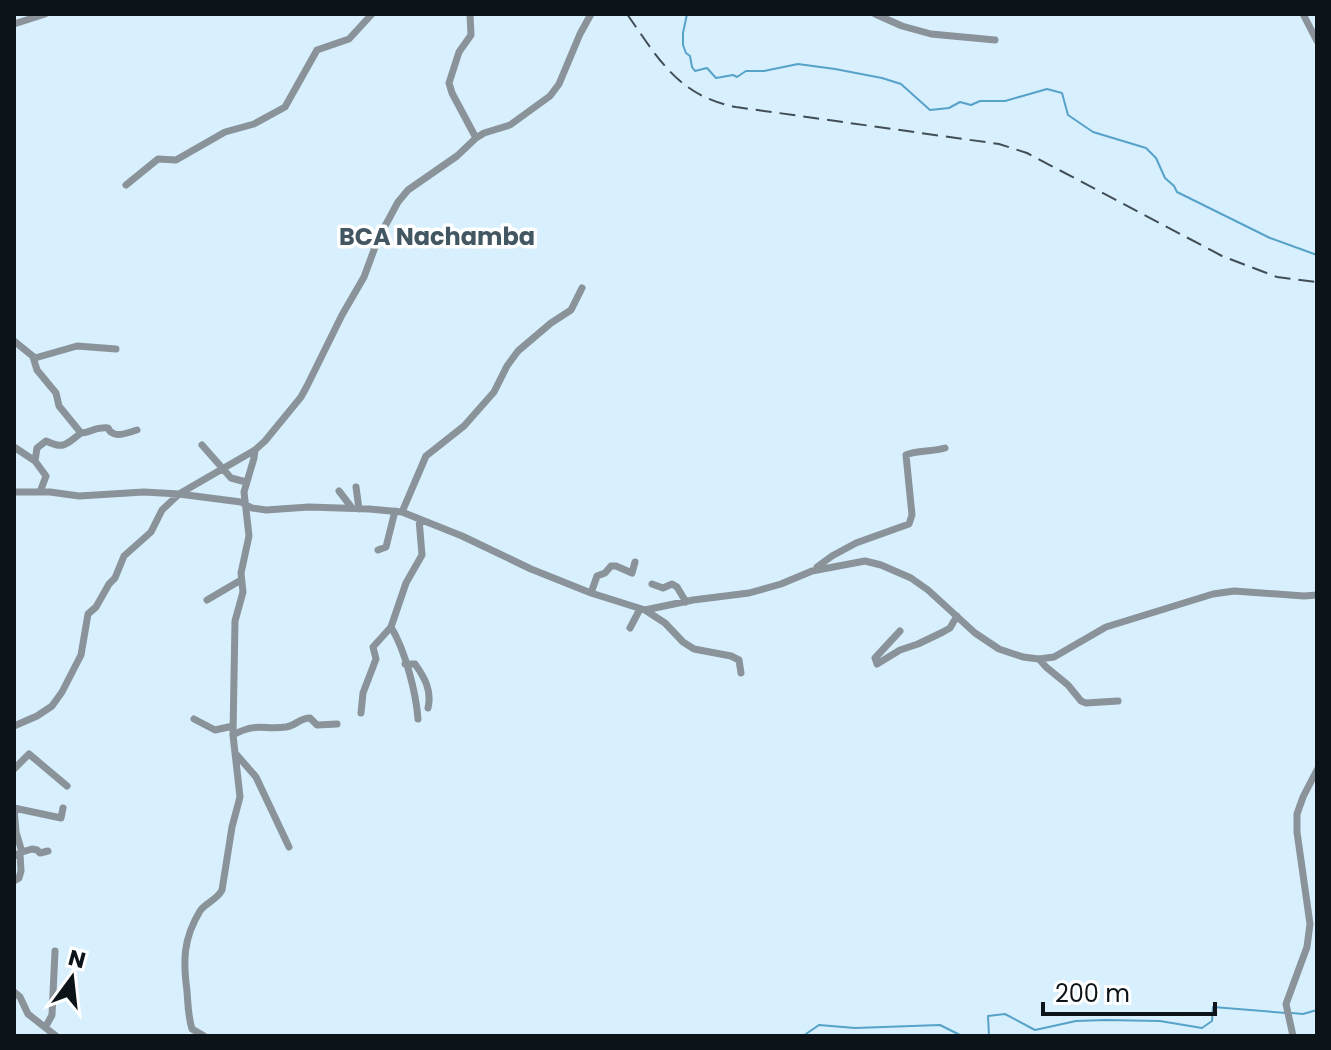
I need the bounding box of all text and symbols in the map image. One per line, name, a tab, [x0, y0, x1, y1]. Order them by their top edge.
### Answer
district label: BCA Nachamba	[339, 220, 535, 253]
north arrow	[32, 938, 112, 1018]
text: N	[65, 942, 89, 976]
scale bar	[1043, 966, 1215, 1016]
text: 200 m	[1055, 977, 1130, 1010]

